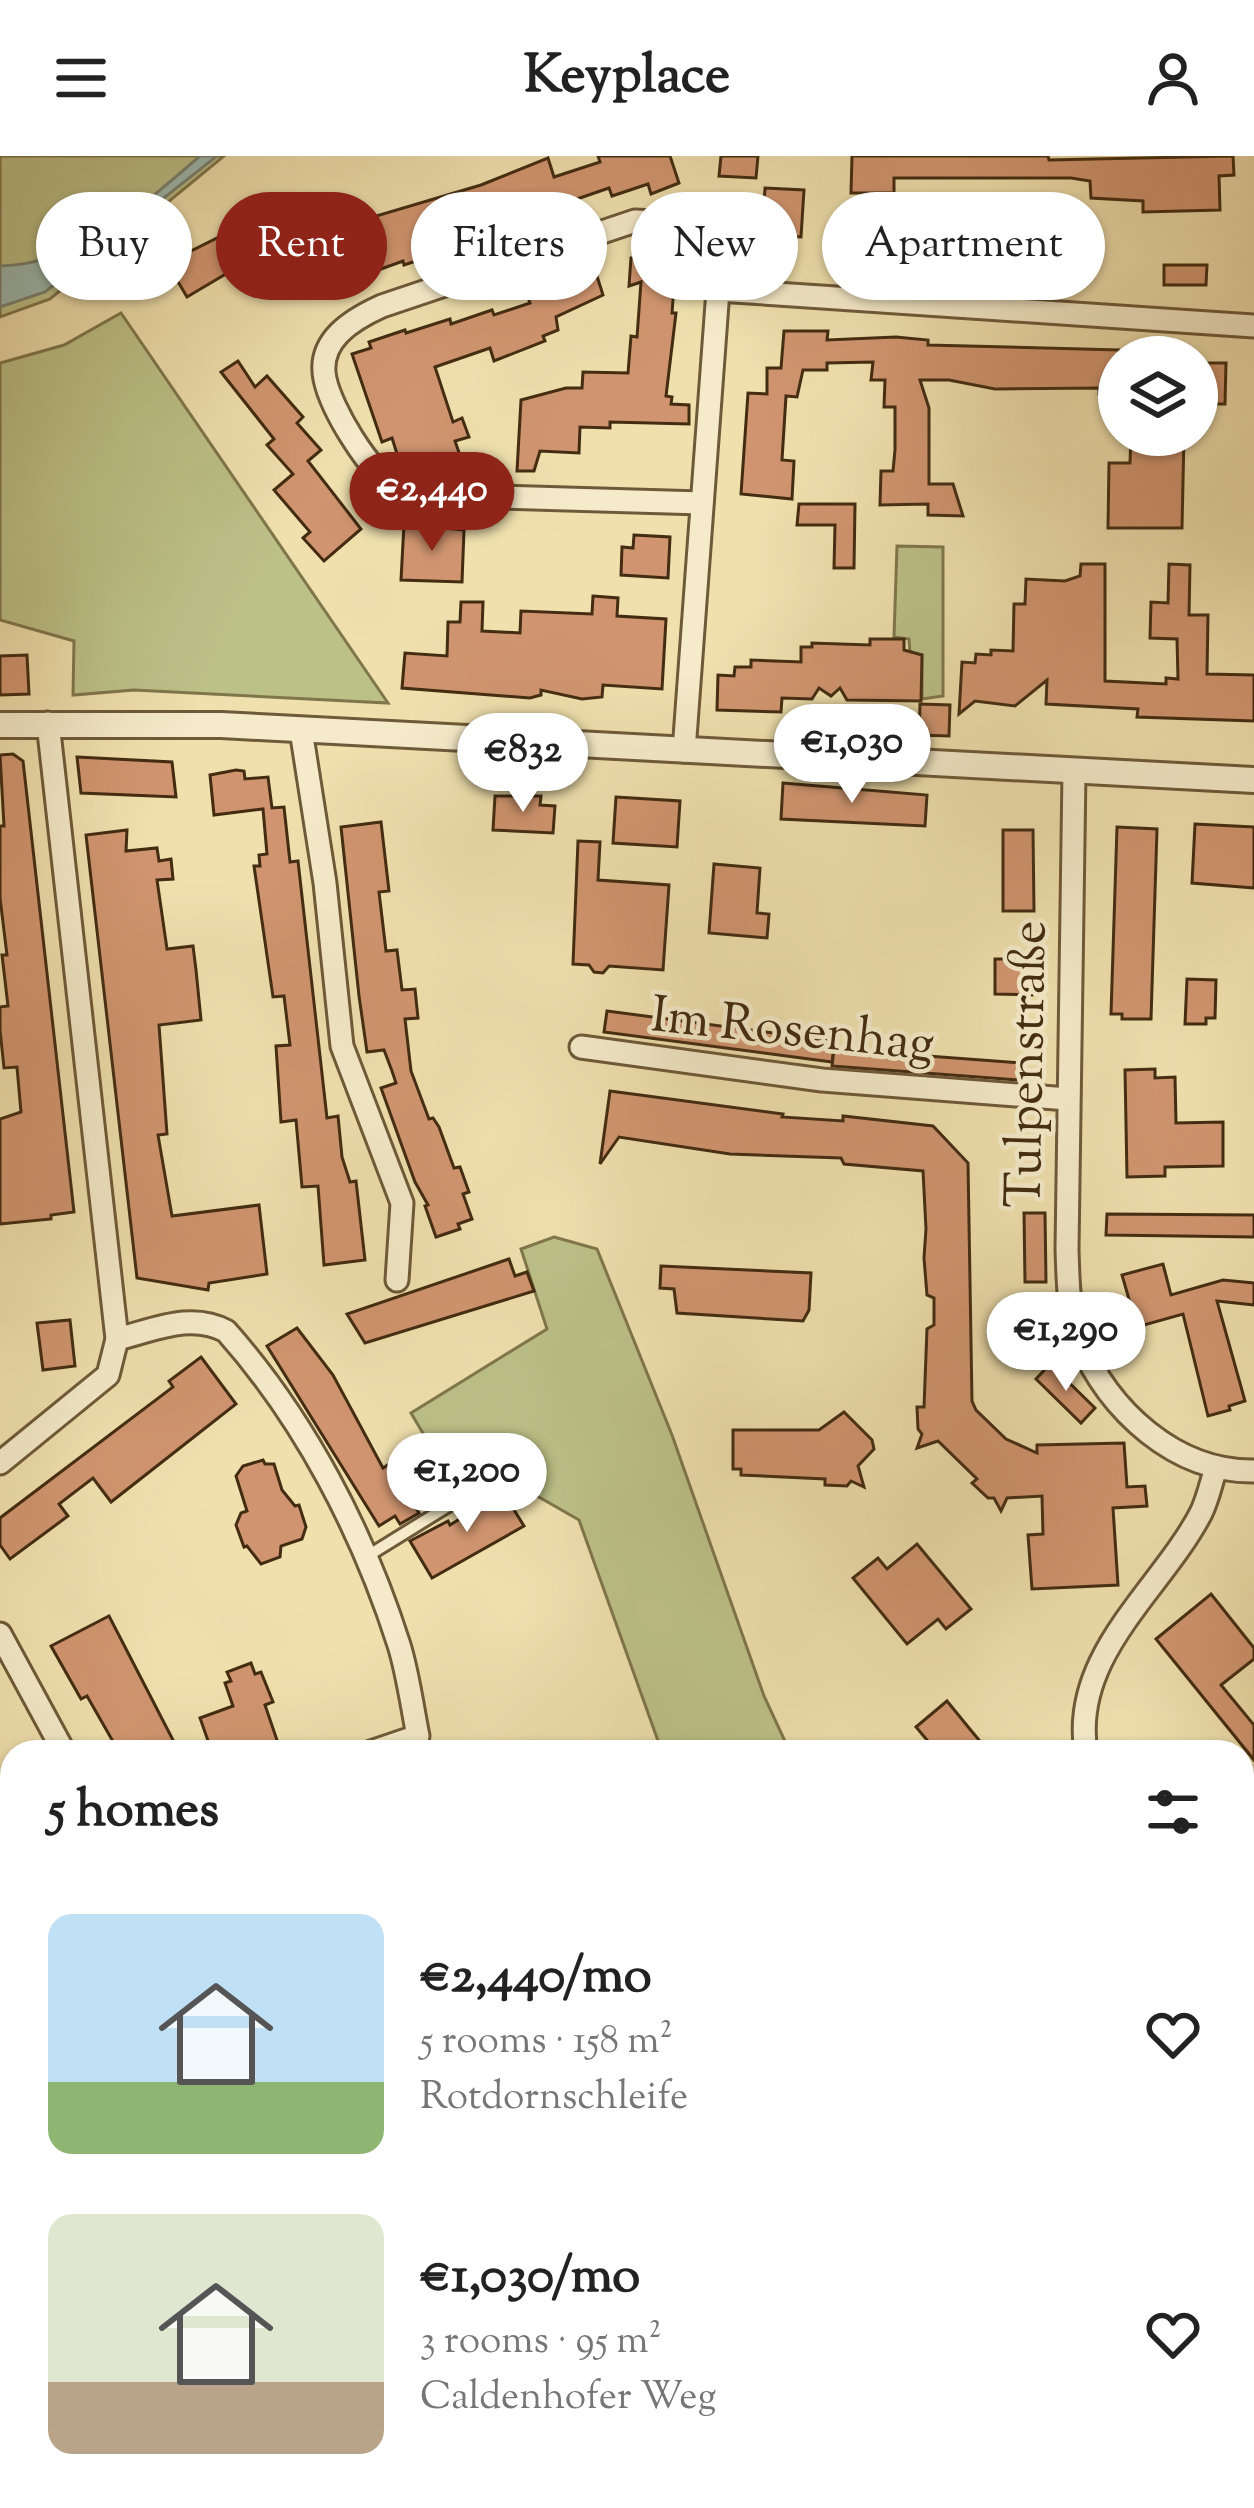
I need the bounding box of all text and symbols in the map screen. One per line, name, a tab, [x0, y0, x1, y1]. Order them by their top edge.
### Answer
text: Keyplace	[524, 39, 730, 117]
icon: menu	[48, 45, 114, 111]
icon: person	[1140, 45, 1206, 111]
chip: Buy	[36, 192, 192, 300]
chip: Rent	[216, 192, 387, 300]
chip: Filters	[411, 192, 607, 300]
chip: New	[631, 192, 798, 300]
chip: Apartment	[822, 192, 1105, 300]
map controls	[1098, 336, 1218, 456]
button: layers	[1098, 336, 1218, 456]
pin: €2,440	[334, 452, 530, 554]
text: €2,440	[376, 463, 488, 519]
pin: €1,030	[754, 704, 950, 806]
pin: €832	[452, 713, 594, 815]
text: €1,030	[801, 715, 903, 771]
text: €832	[484, 724, 562, 780]
street label: Tulpenstraße	[990, 920, 1069, 1208]
street label: Im Rosenhag	[647, 981, 938, 1084]
pin: €1,290	[968, 1292, 1164, 1394]
text: €1,290	[1014, 1303, 1118, 1359]
pin: €1,200	[369, 1433, 565, 1535]
text: €1,200	[414, 1444, 520, 1500]
text: 5 homes	[48, 1776, 219, 1849]
icon: filters	[1140, 1779, 1206, 1845]
text: €2,440/mo	[420, 1942, 652, 2015]
icon: home	[144, 1962, 288, 2106]
icon: heart	[1140, 2001, 1206, 2067]
text: 5 rooms · 158 m²	[420, 2015, 673, 2071]
text: Rotdornschleife	[420, 2071, 688, 2127]
text: €1,030/mo	[420, 2242, 640, 2315]
icon: home	[144, 2262, 288, 2406]
icon: heart	[1140, 2301, 1206, 2367]
text: 3 rooms · 95 m²	[420, 2315, 662, 2371]
text: Caldenhofer Weg	[420, 2371, 717, 2427]

